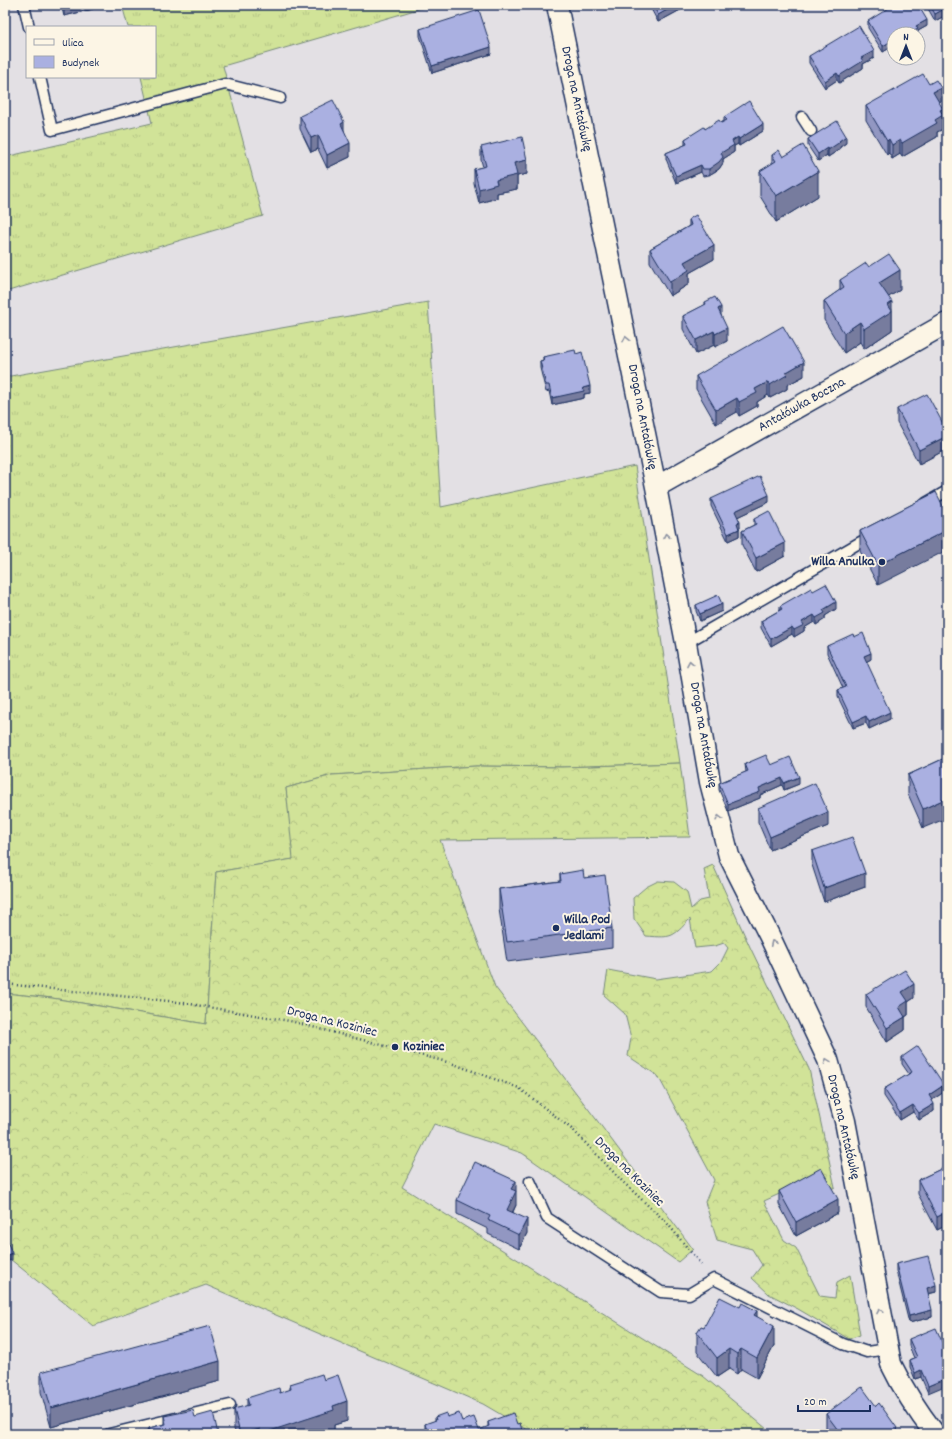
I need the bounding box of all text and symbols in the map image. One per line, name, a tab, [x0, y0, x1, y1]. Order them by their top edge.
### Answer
legend	[26, 26, 156, 78]
north arrow	[886, 26, 926, 66]
text: N	[903, 30, 909, 46]
text: Ulica	[62, 35, 84, 52]
street label: Droga na Antałówkę	[555, 44, 597, 154]
text: Budynek	[62, 55, 99, 72]
one-way arrow	[623, 336, 631, 343]
street label: Droga na Antałówkę	[622, 362, 662, 472]
street label: Antałówka Boczna	[755, 373, 850, 437]
one-way arrow	[662, 532, 670, 539]
place label: Willa Anulka	[811, 552, 875, 572]
marker: Willa Anulka	[877, 557, 887, 567]
one-way arrow	[686, 660, 694, 666]
street label: Droga na Antałówkę	[684, 680, 722, 790]
one-way arrow	[716, 815, 724, 822]
place label: Willa Pod Jedlami	[564, 910, 611, 946]
marker: Willa Pod Jedlami	[551, 923, 561, 933]
one-way arrow	[770, 939, 778, 947]
street label: Droga na Koziniec	[285, 1001, 379, 1043]
place label: Koziniec	[403, 1037, 445, 1057]
marker: Koziniec	[390, 1042, 400, 1052]
one-way arrow	[823, 1057, 832, 1064]
street label: Droga na Antałówkę	[821, 1072, 865, 1182]
street label: Droga na Koziniec	[589, 1132, 669, 1212]
one-way arrow	[877, 1308, 885, 1314]
scale bar	[798, 1387, 870, 1413]
text: 20 m	[804, 1394, 827, 1411]

